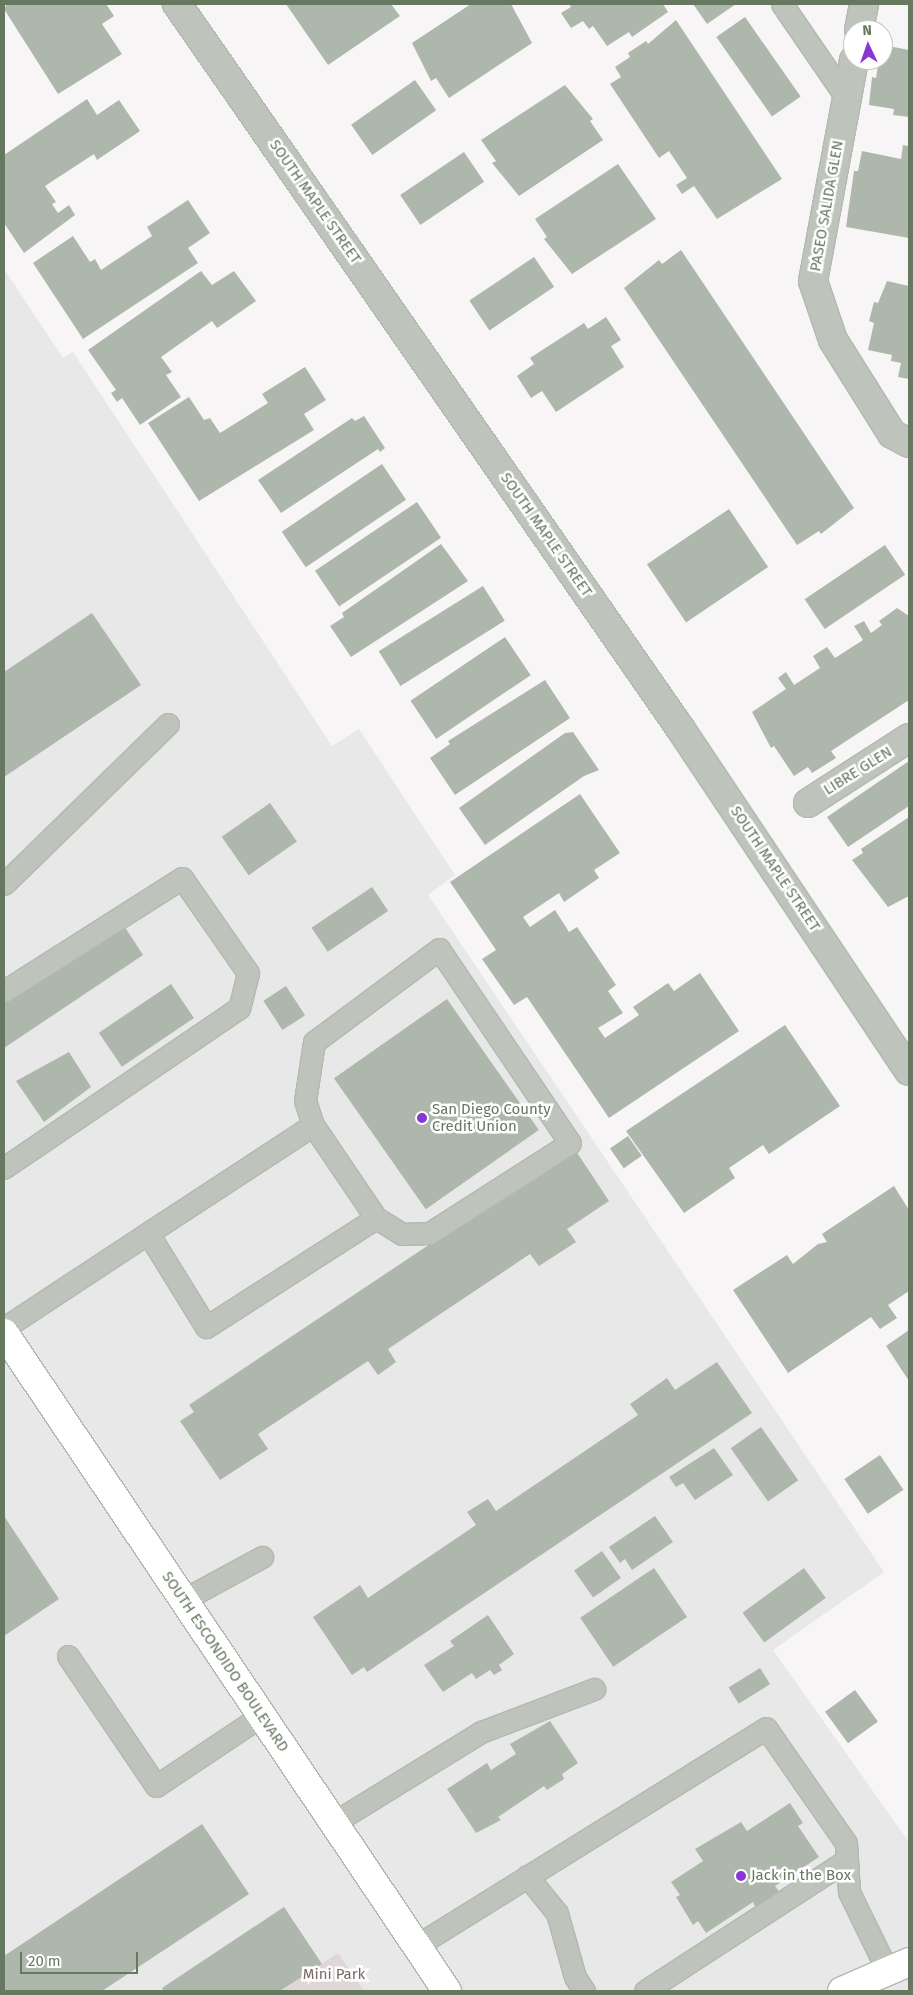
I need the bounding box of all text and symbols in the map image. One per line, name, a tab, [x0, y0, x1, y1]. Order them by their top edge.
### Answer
north arrow	[843, 20, 893, 70]
text: N	[862, 22, 872, 39]
street label: SOUTH MAPLE STREET	[265, 136, 365, 268]
street label: PASEO SALIDA GLEN	[807, 139, 847, 273]
street label: SOUTH MAPLE STREET	[496, 469, 596, 601]
street label: LIBRE GLEN	[820, 743, 896, 799]
street label: SOUTH MAPLE STREET	[726, 803, 824, 935]
place label: San Diego County Credit Union	[432, 1100, 551, 1135]
marker: San Diego County Credit Union	[416, 1112, 428, 1124]
street label: SOUTH ESCONDIDO BOULEVARD	[158, 1568, 292, 1756]
place label: Jack in the Box	[751, 1867, 851, 1885]
marker: Jack in the Box	[735, 1870, 747, 1882]
scale bar	[22, 1942, 140, 1974]
text: 20 m	[28, 1952, 61, 1970]
park label: Mini Park	[303, 1966, 365, 1984]

